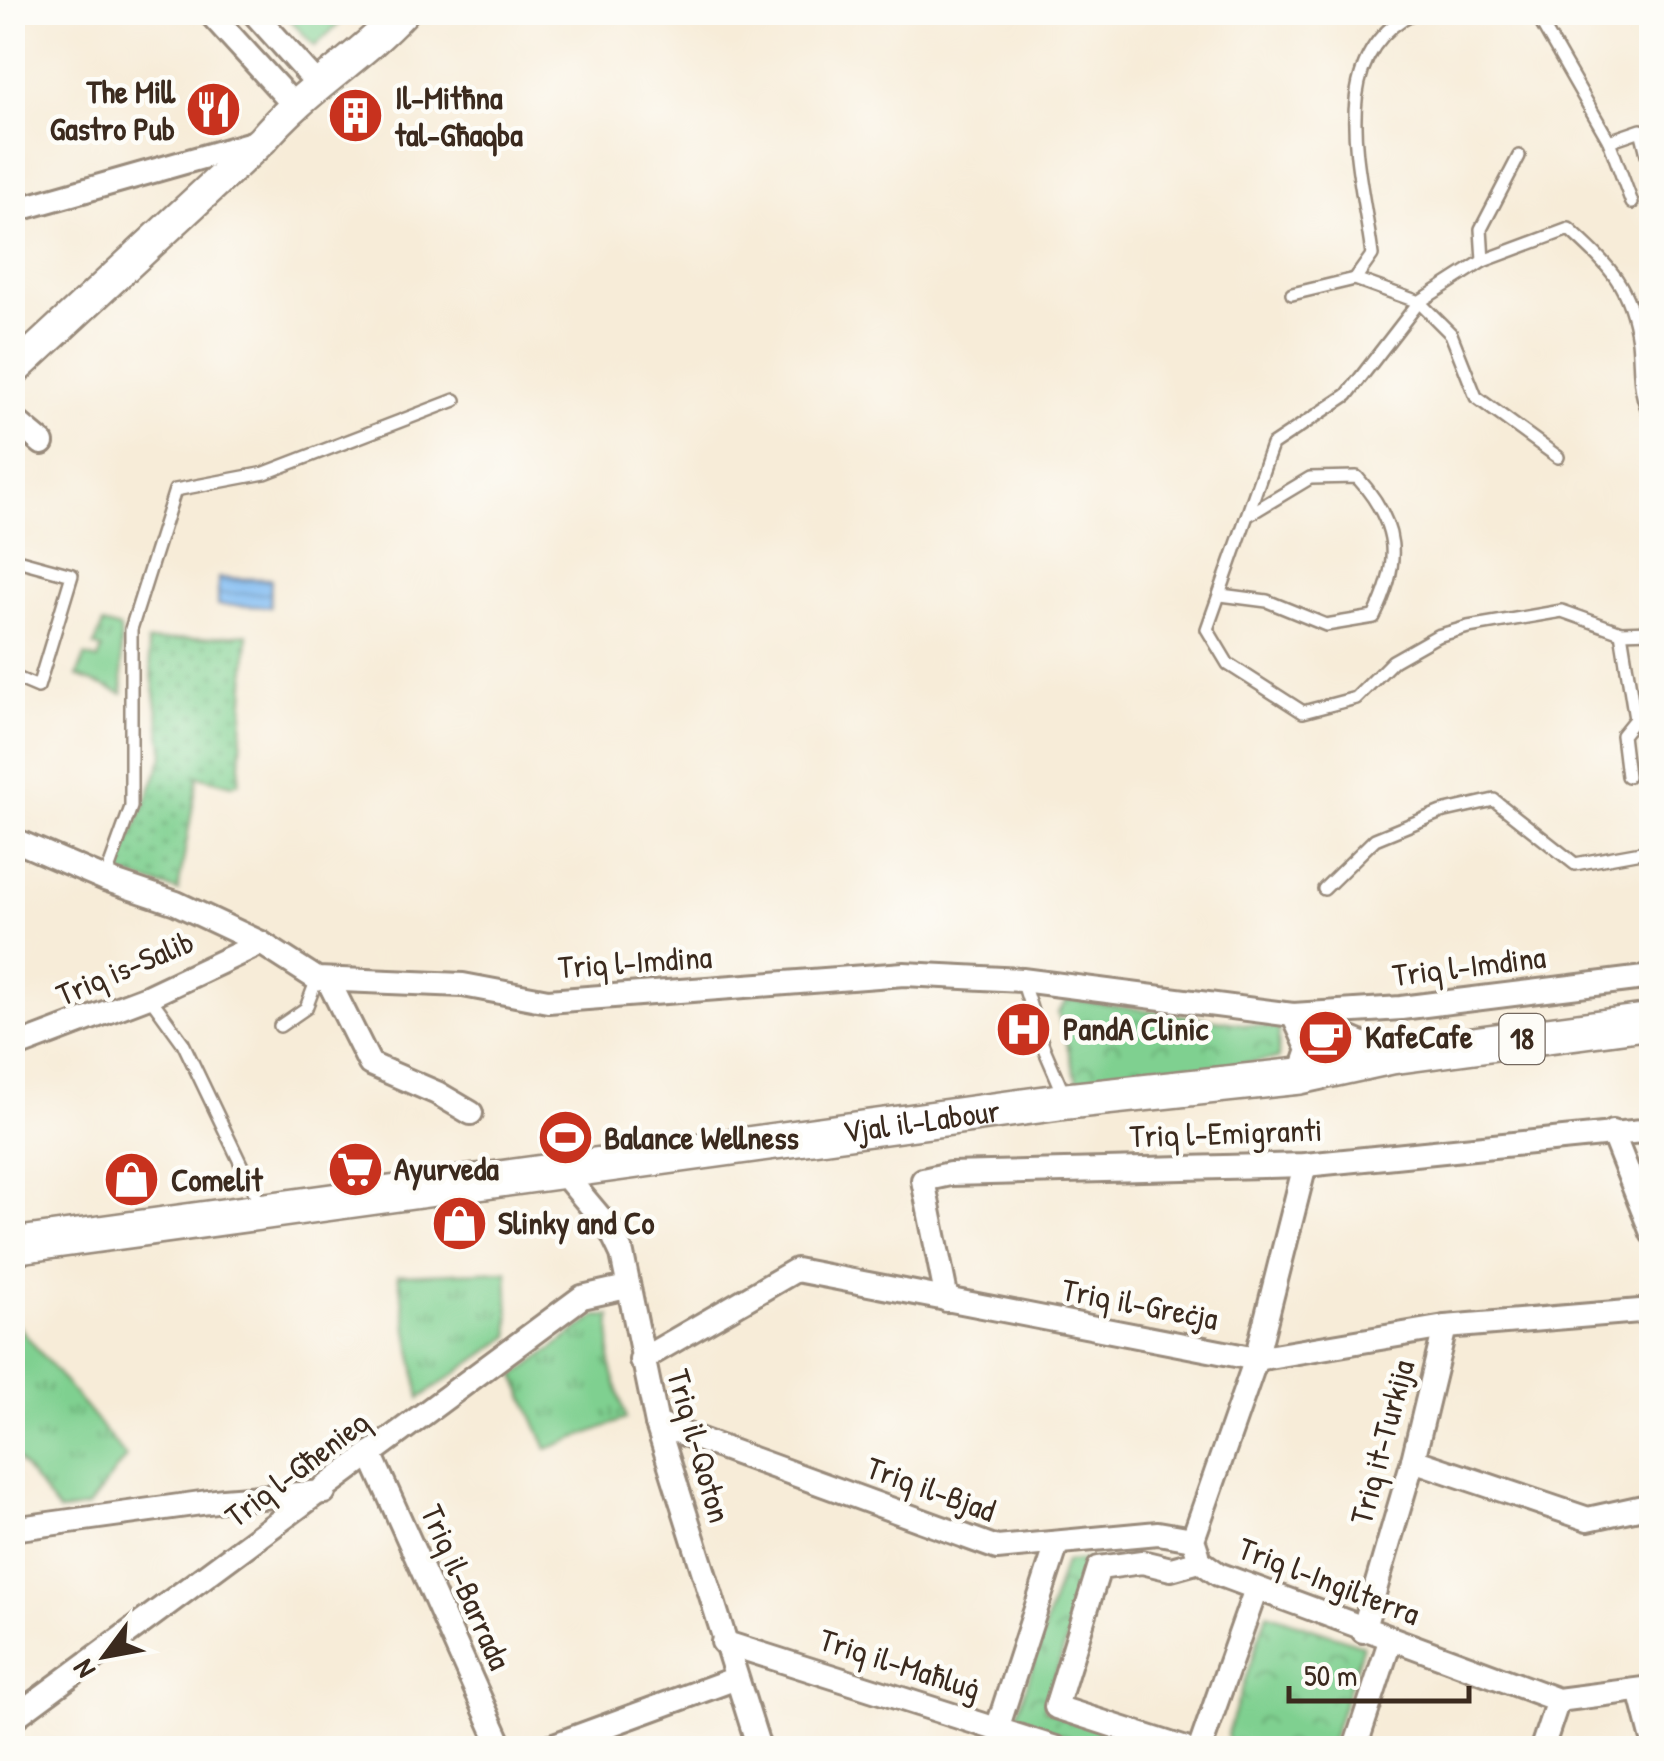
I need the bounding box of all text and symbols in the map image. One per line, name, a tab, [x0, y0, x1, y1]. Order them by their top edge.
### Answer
place label: The Mill Gastro Pub	[50, 70, 176, 150]
place label: Il-Mitħna tal-Għaqba	[394, 76, 523, 157]
restaurant icon: The Mill Gastro Pub	[184, 80, 244, 140]
building icon: Il-Mitħna tal-Għaqba	[326, 86, 386, 146]
street label: Triq is-Salib	[50, 919, 200, 1016]
street label: Triq l-Imdina	[557, 935, 713, 988]
street label: Triq l-Imdina	[1390, 935, 1548, 996]
hospital icon: PandA Clinic	[994, 999, 1054, 1059]
place label: PandA Clinic	[1063, 1007, 1209, 1050]
cafe icon: KafeCafe	[1296, 1007, 1356, 1067]
road number: 18	[1500, 1014, 1544, 1064]
place label: KafeCafe	[1365, 1015, 1473, 1058]
street label: Vjal il-Labour	[840, 1088, 1003, 1153]
sports icon: Balance Wellness	[535, 1108, 595, 1168]
street label: Triq l-Emigranti	[1129, 1108, 1323, 1157]
place label: Balance Wellness	[604, 1116, 799, 1159]
supermarket icon: Ayurveda	[325, 1139, 385, 1199]
place label: Ayurveda	[394, 1147, 499, 1191]
shop icon: Comelit	[102, 1150, 162, 1210]
place label: Comelit	[171, 1158, 264, 1201]
shop icon: Slinky and Co	[429, 1193, 489, 1253]
place label: Slinky and Co	[498, 1201, 654, 1245]
street label: Triq il-Greċja	[1058, 1267, 1222, 1340]
street label: Triq it-Turkija	[1339, 1355, 1424, 1529]
street label: Triq il-Qoton	[657, 1364, 742, 1527]
street label: Triq l-Għenieq	[216, 1400, 377, 1537]
street label: Triq il-Bjad	[861, 1445, 1001, 1532]
street label: Triq il-Barrada	[411, 1498, 522, 1676]
street label: Triq l-Ingilterra	[1232, 1526, 1426, 1635]
north arrow	[55, 1606, 155, 1706]
street label: Triq il-Maħluġ	[814, 1617, 986, 1710]
scale bar	[1289, 1641, 1469, 1703]
text: N	[64, 1653, 104, 1686]
text: 50 m	[1304, 1655, 1357, 1695]

